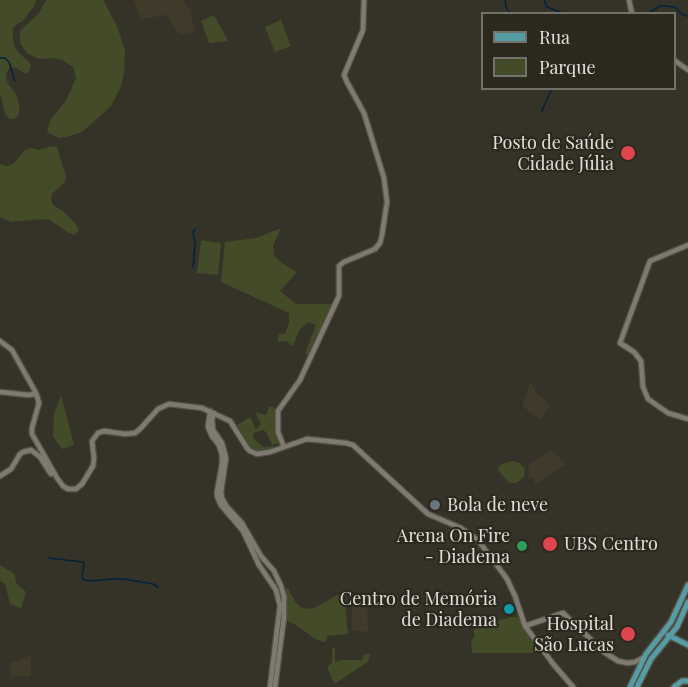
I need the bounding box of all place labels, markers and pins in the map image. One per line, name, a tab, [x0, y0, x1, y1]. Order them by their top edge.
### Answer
place label: Posto de Saúde Cidade Júlia	[492, 132, 614, 174]
marker: Posto de Saúde Cidade Júlia	[619, 144, 637, 162]
place label: Bola de neve	[447, 494, 548, 516]
marker: Bola de neve	[428, 498, 442, 512]
place label: Arena On Fire - Diadema	[397, 525, 510, 568]
place label: UBS Centro	[564, 533, 658, 555]
marker: UBS Centro	[541, 535, 559, 553]
marker: Arena On Fire - Diadema	[515, 539, 529, 553]
place label: Centro de Memória de Diadema	[340, 588, 497, 630]
marker: Centro de Memória de Diadema	[502, 602, 516, 616]
place label: Hospital São Lucas	[534, 613, 614, 656]
marker: Hospital São Lucas	[619, 625, 637, 643]

